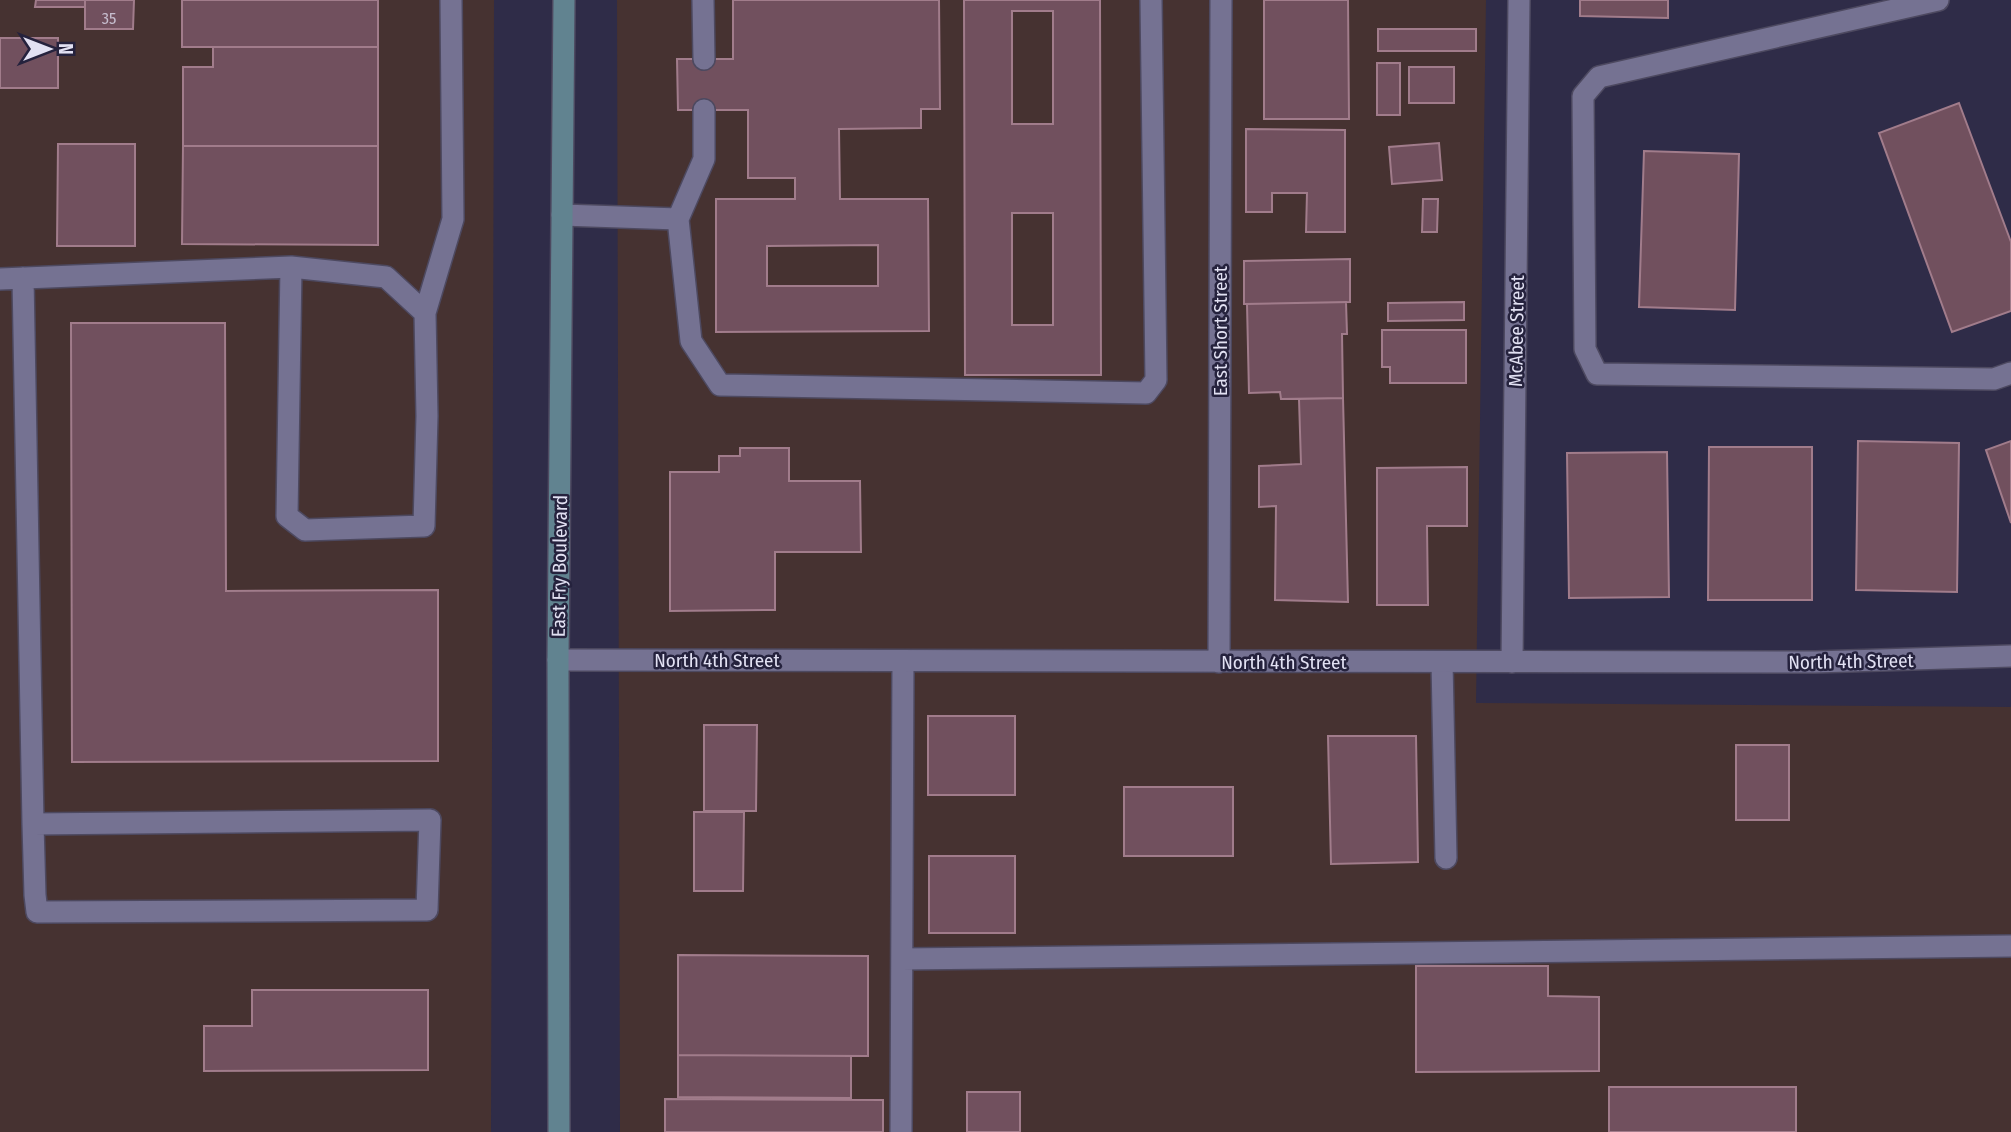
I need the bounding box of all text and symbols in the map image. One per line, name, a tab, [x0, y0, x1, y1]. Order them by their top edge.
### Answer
house number: 35	[102, 9, 116, 28]
north arrow	[14, 14, 84, 84]
text: N	[54, 43, 77, 55]
street label: East Short Street	[1209, 265, 1232, 396]
street label: McAbee Street	[1504, 274, 1529, 387]
street label: East Fry Boulevard	[547, 495, 572, 637]
street label: North 4th Street	[654, 649, 781, 672]
street label: North 4th Street	[1788, 649, 1915, 674]
street label: North 4th Street	[1221, 651, 1348, 674]

